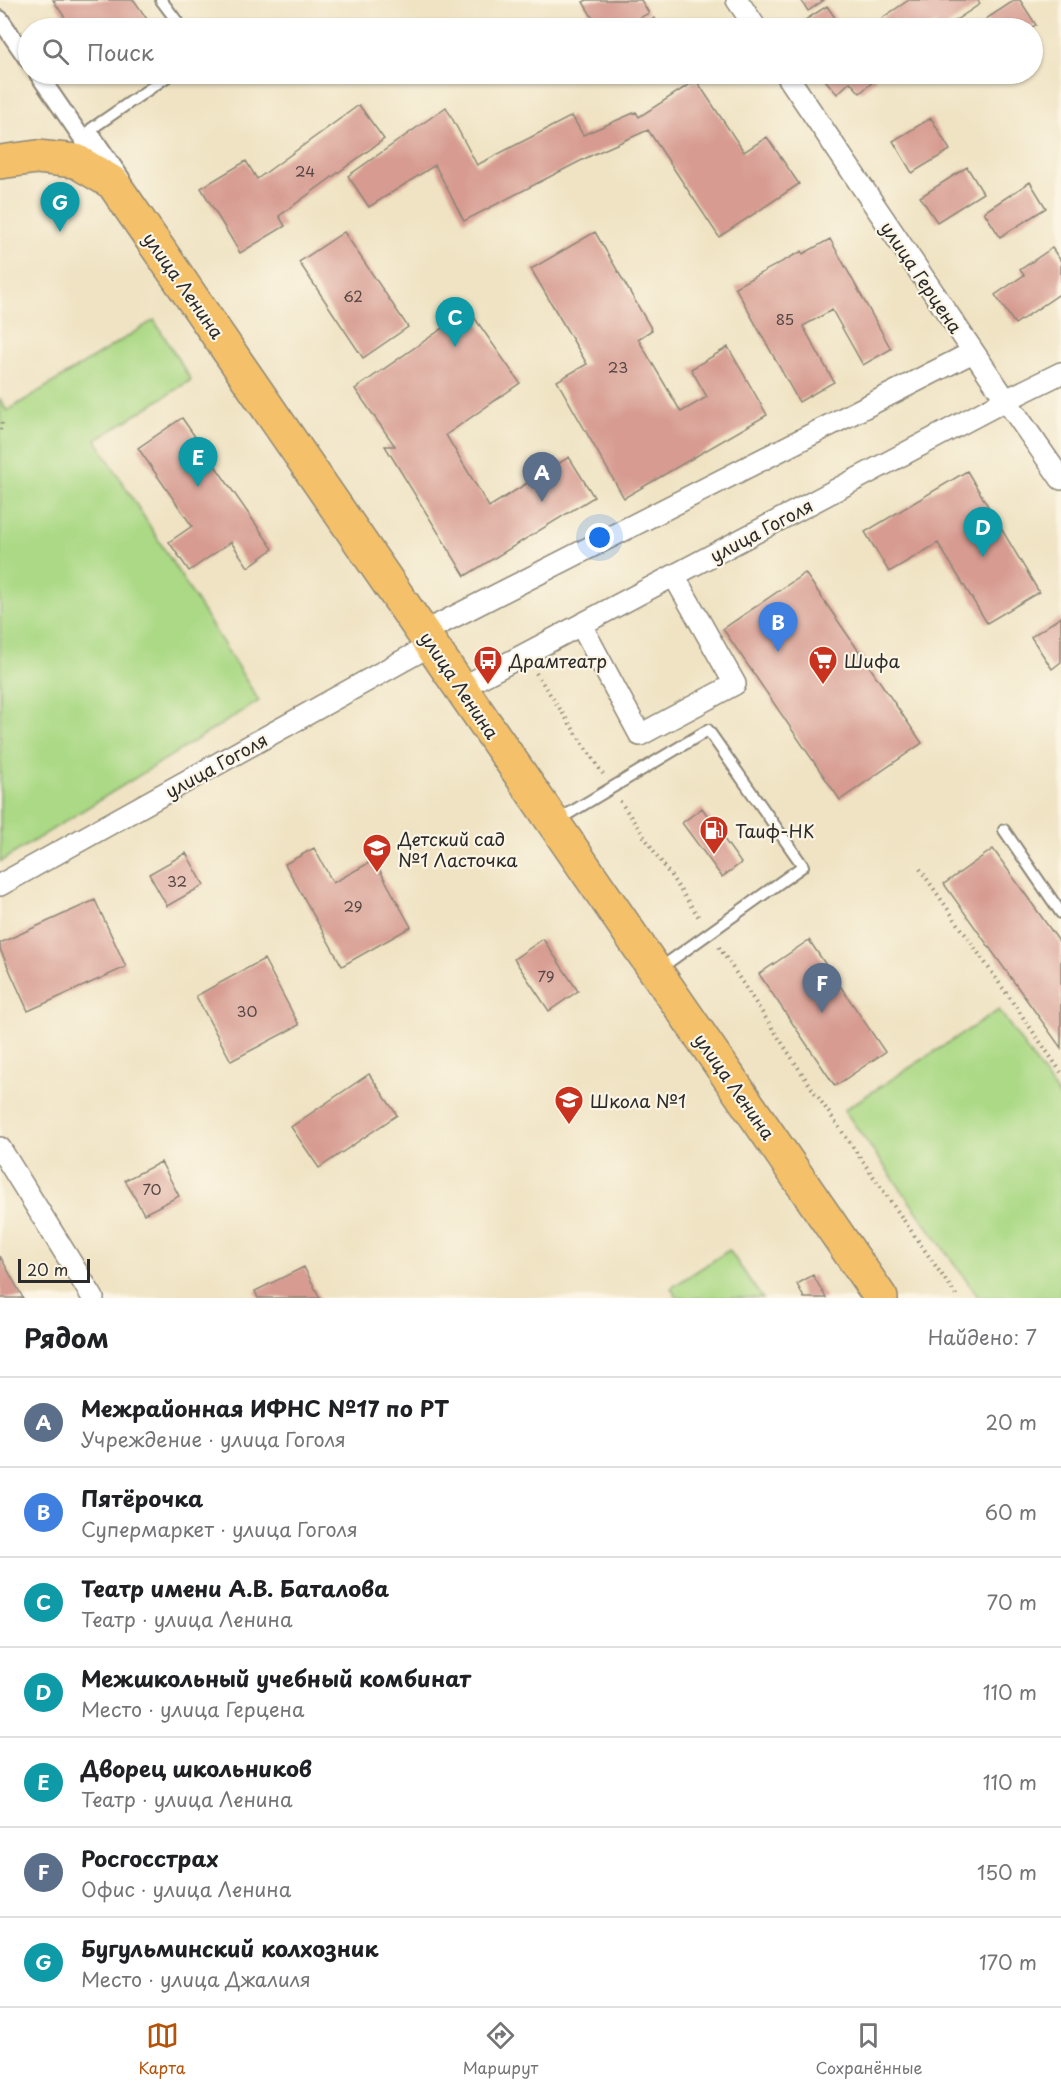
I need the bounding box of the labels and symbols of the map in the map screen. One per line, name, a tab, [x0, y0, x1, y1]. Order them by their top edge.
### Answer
house number: 24	[295, 159, 315, 182]
pin: G	[40, 182, 80, 232]
street label: улица Герцена	[874, 216, 970, 339]
street label: улица Ленина	[137, 226, 231, 344]
house number: 62	[343, 284, 363, 307]
pin: C	[436, 298, 474, 347]
house number: 85	[776, 307, 794, 330]
house number: 23	[608, 355, 628, 378]
pin: E	[178, 438, 218, 487]
pin: A	[522, 452, 562, 502]
street label: улица Гоголя	[705, 491, 817, 569]
pin: D	[964, 508, 1002, 557]
your location	[585, 523, 614, 552]
pin: B	[758, 602, 798, 652]
street label: улица Ленина	[414, 626, 506, 745]
bus stop icon: Драмтеатр	[472, 644, 504, 686]
supermarket icon: Шифа	[807, 644, 839, 686]
place label: Драмтеатр	[508, 647, 607, 674]
place label: Шифа	[844, 647, 901, 674]
street label: улица Гоголя	[160, 726, 272, 804]
fuel station icon: Таиф-НК	[698, 814, 730, 856]
place label: Таиф-НК	[735, 817, 814, 844]
place label: Детский сад №1 Ласточка	[397, 825, 518, 873]
school or university icon: Детский сад №1 Ласточка	[361, 832, 393, 874]
house number: 32	[167, 869, 187, 892]
house number: 29	[343, 894, 363, 917]
house number: 79	[537, 964, 555, 987]
pin: F	[802, 964, 842, 1013]
house number: 30	[237, 999, 257, 1022]
street label: улица Ленина	[688, 1027, 782, 1145]
school or university icon: Школа №1	[553, 1084, 585, 1126]
place label: Школа №1	[590, 1087, 686, 1114]
house number: 70	[142, 1177, 162, 1200]
scale bar	[18, 1256, 90, 1284]

